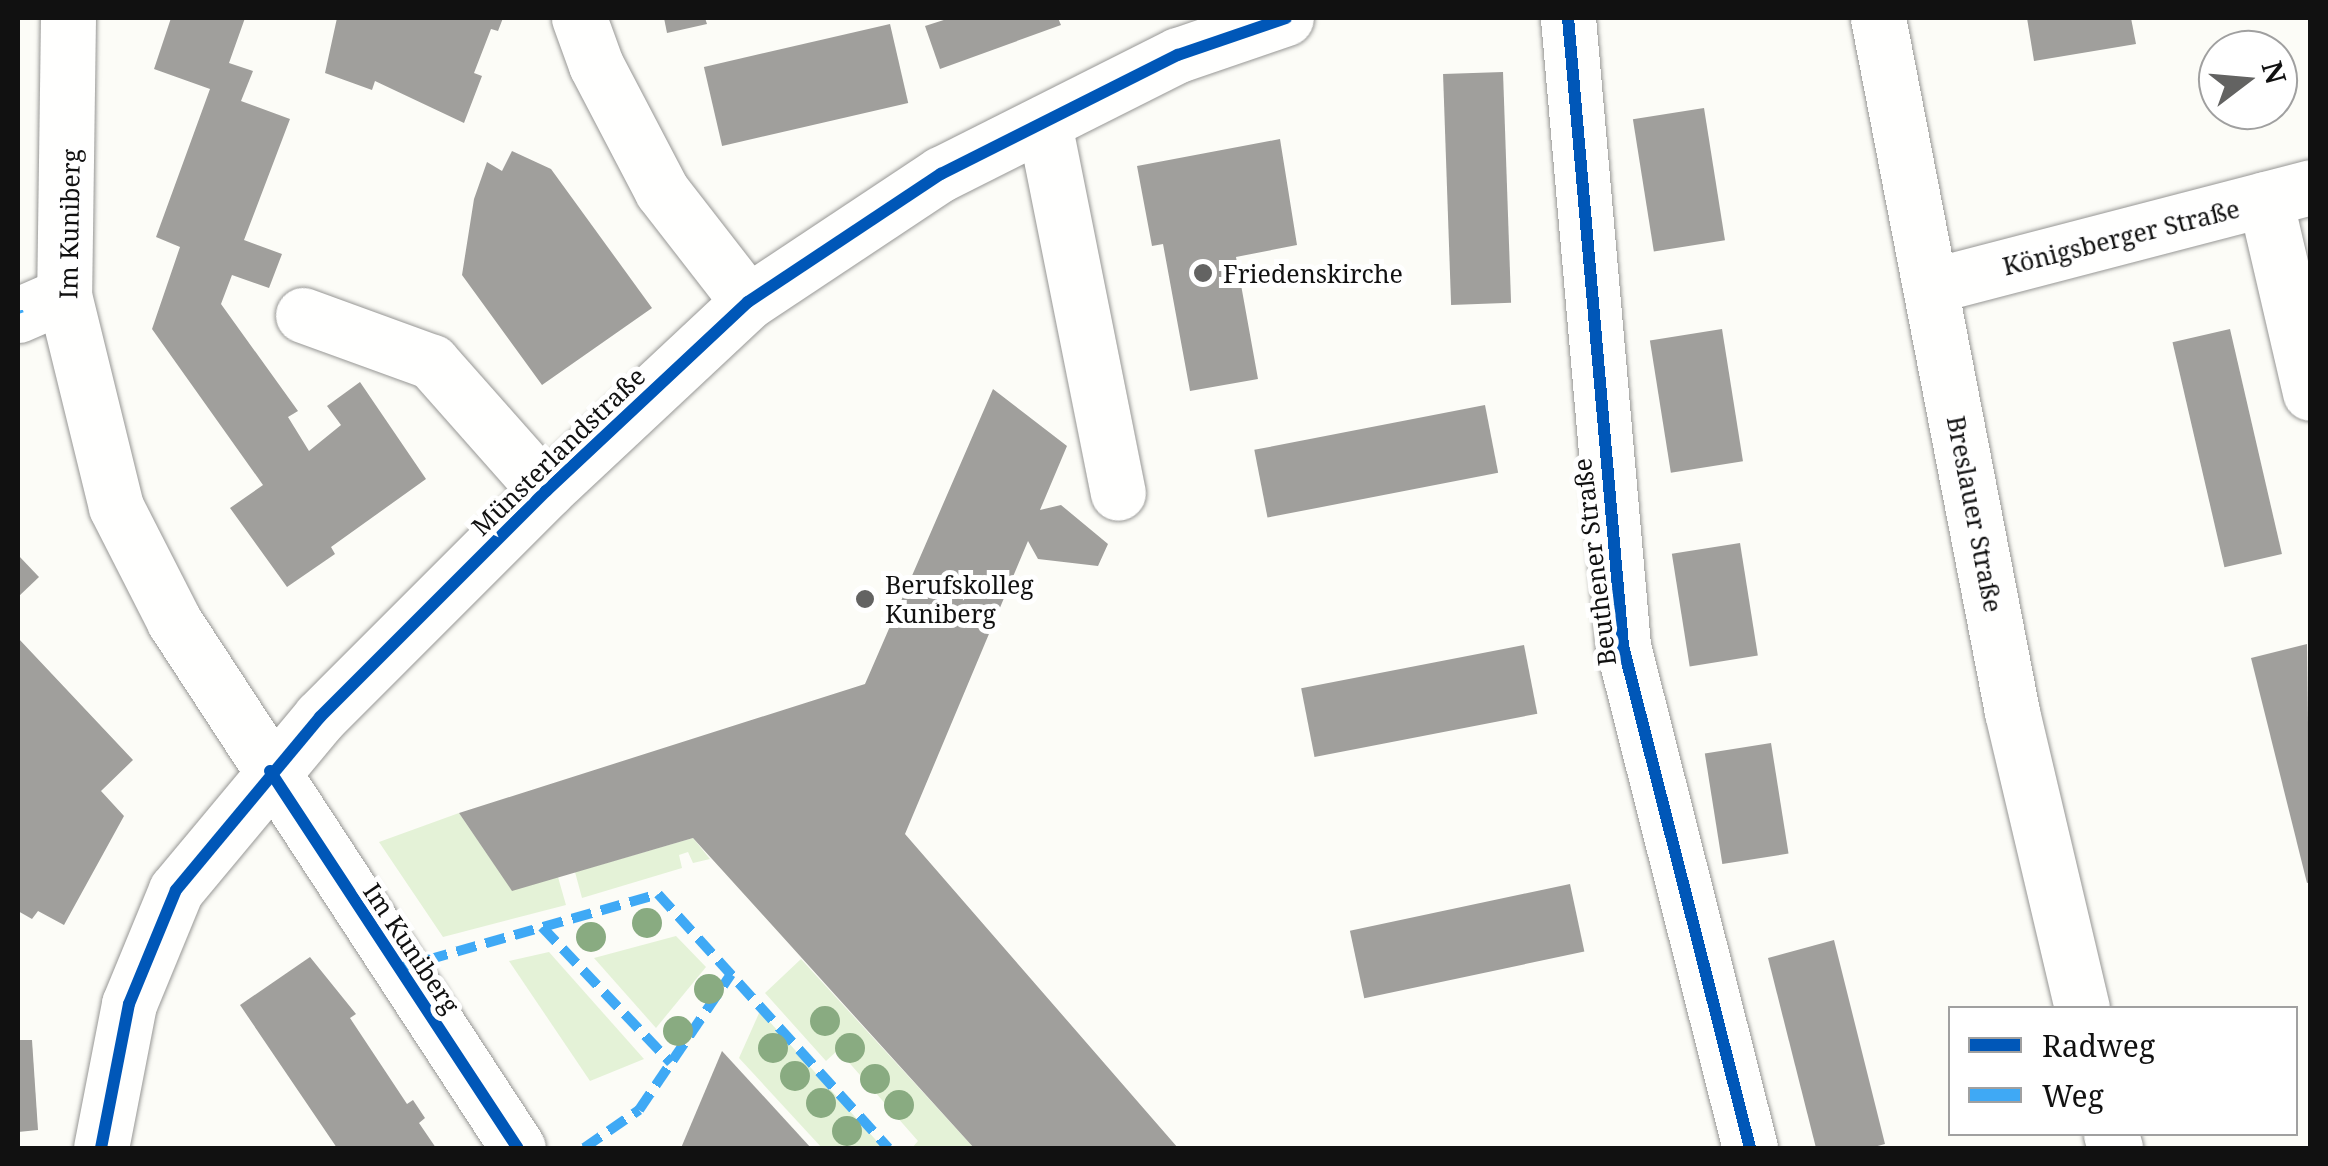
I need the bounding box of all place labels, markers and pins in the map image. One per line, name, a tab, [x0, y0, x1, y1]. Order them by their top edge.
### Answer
place label: Friedenskirche	[1223, 258, 1403, 288]
marker: Friedenskirche	[1192, 262, 1214, 284]
place label: Berufskolleg Kuniberg	[885, 570, 1034, 629]
marker: Berufskolleg Kuniberg	[854, 588, 876, 610]

